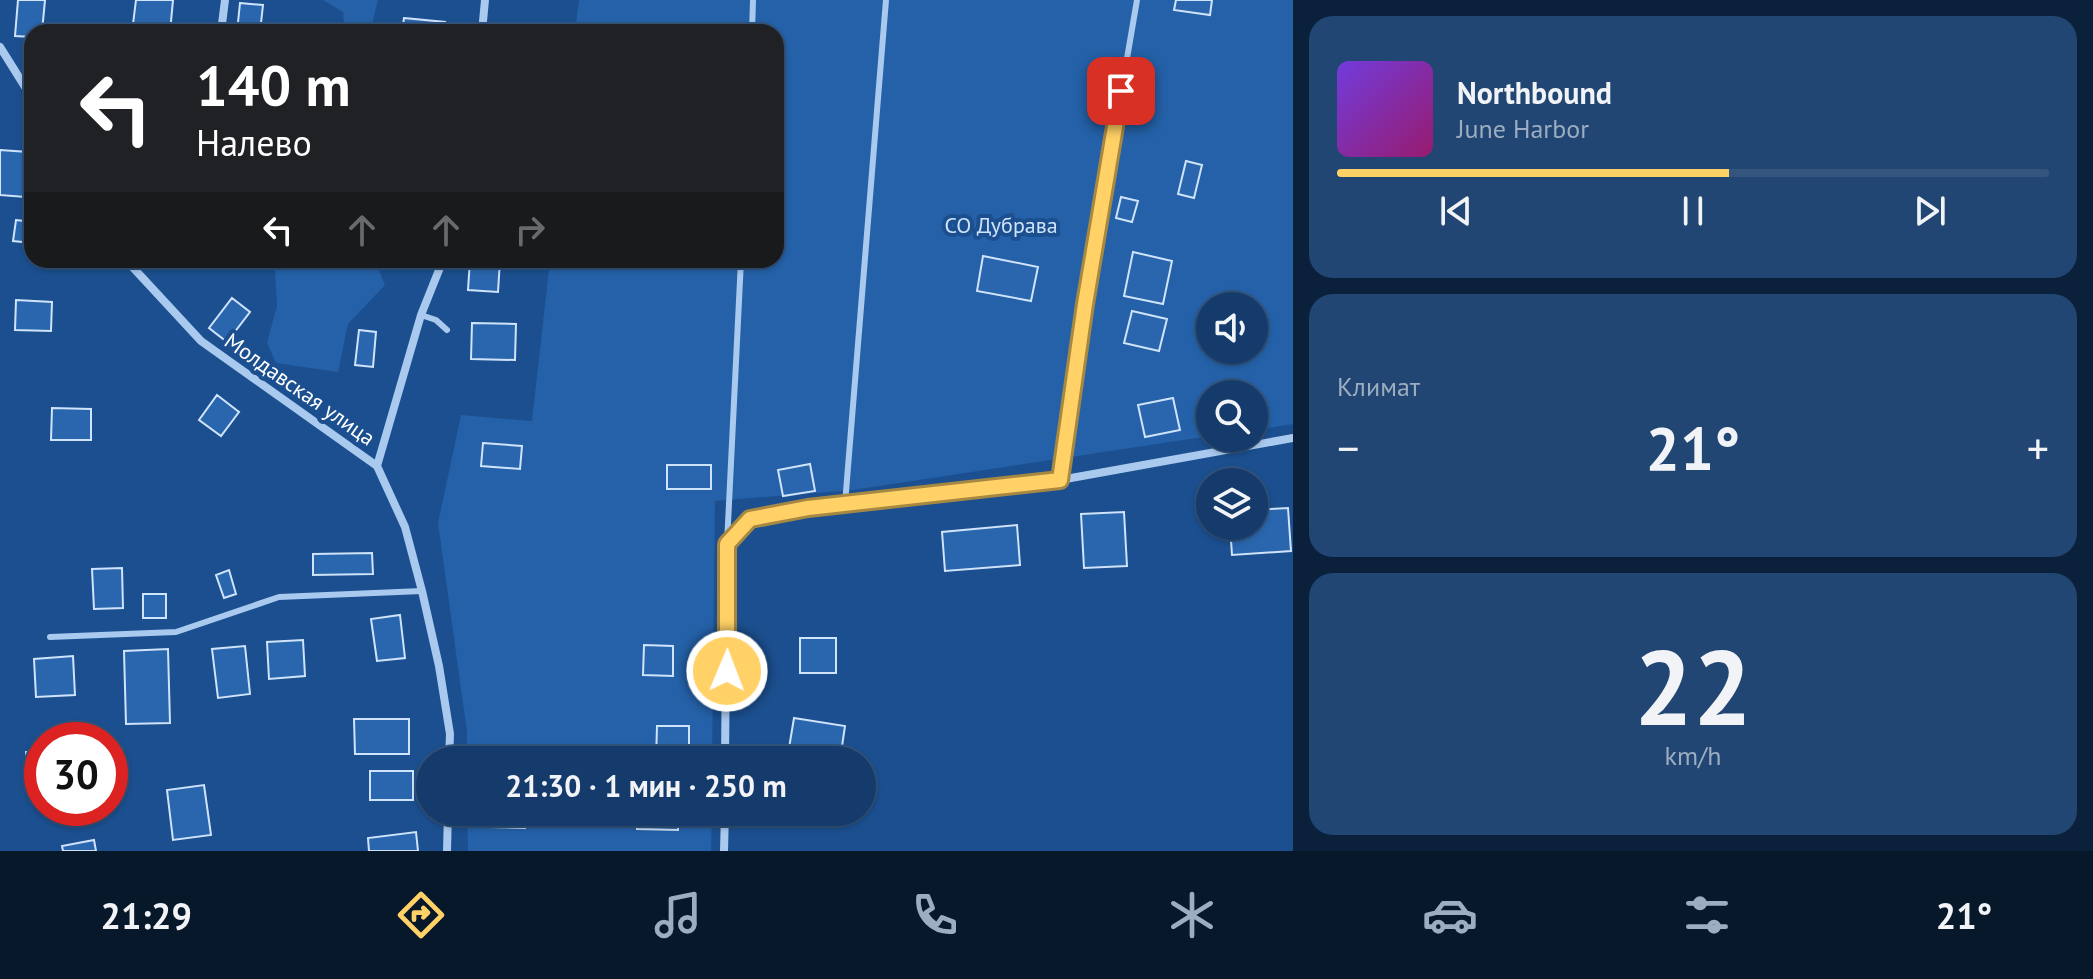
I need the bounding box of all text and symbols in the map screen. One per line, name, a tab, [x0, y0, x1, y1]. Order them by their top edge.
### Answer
text: 140 m	[196, 49, 351, 121]
icon: left	[64, 56, 168, 160]
pin	[1087, 57, 1155, 125]
icon: arrive	[1099, 69, 1143, 113]
text: Northbound	[1457, 73, 1612, 112]
text: June Harbor	[1457, 112, 1589, 145]
text: Налево	[196, 119, 312, 166]
icon: previous	[1434, 189, 1478, 233]
icon: pause	[1671, 189, 1715, 233]
icon: next	[1908, 189, 1952, 233]
icon: left	[256, 208, 300, 252]
icon: ahead	[340, 208, 384, 252]
icon: ahead	[424, 208, 468, 252]
icon: right	[508, 208, 552, 252]
park label: СО Дубрава	[944, 211, 1058, 239]
map controls	[1196, 292, 1268, 540]
button: sound	[1196, 292, 1268, 364]
street label: Молдавская улица	[219, 327, 381, 451]
text: Климат	[1337, 370, 1420, 403]
button: search	[1196, 380, 1268, 452]
text: 21°	[1646, 409, 1740, 487]
text: −	[1337, 419, 1359, 476]
text: +	[2027, 419, 2049, 476]
button: layers	[1196, 468, 1268, 540]
text: 22	[1634, 619, 1752, 754]
position arrow	[685, 629, 769, 713]
speed limit sign: 30	[24, 722, 128, 826]
text: km/h	[1665, 739, 1722, 772]
text: 21:30 · 1 мин · 250 m	[505, 766, 787, 805]
icon: directions	[393, 887, 449, 943]
icon: music	[650, 887, 706, 943]
icon: phone	[907, 887, 963, 943]
icon: climate	[1164, 887, 1220, 943]
icon: car	[1422, 887, 1478, 943]
icon: filters	[1679, 887, 1735, 943]
text: 21:29	[101, 892, 192, 939]
text: 21°	[1936, 892, 1992, 939]

